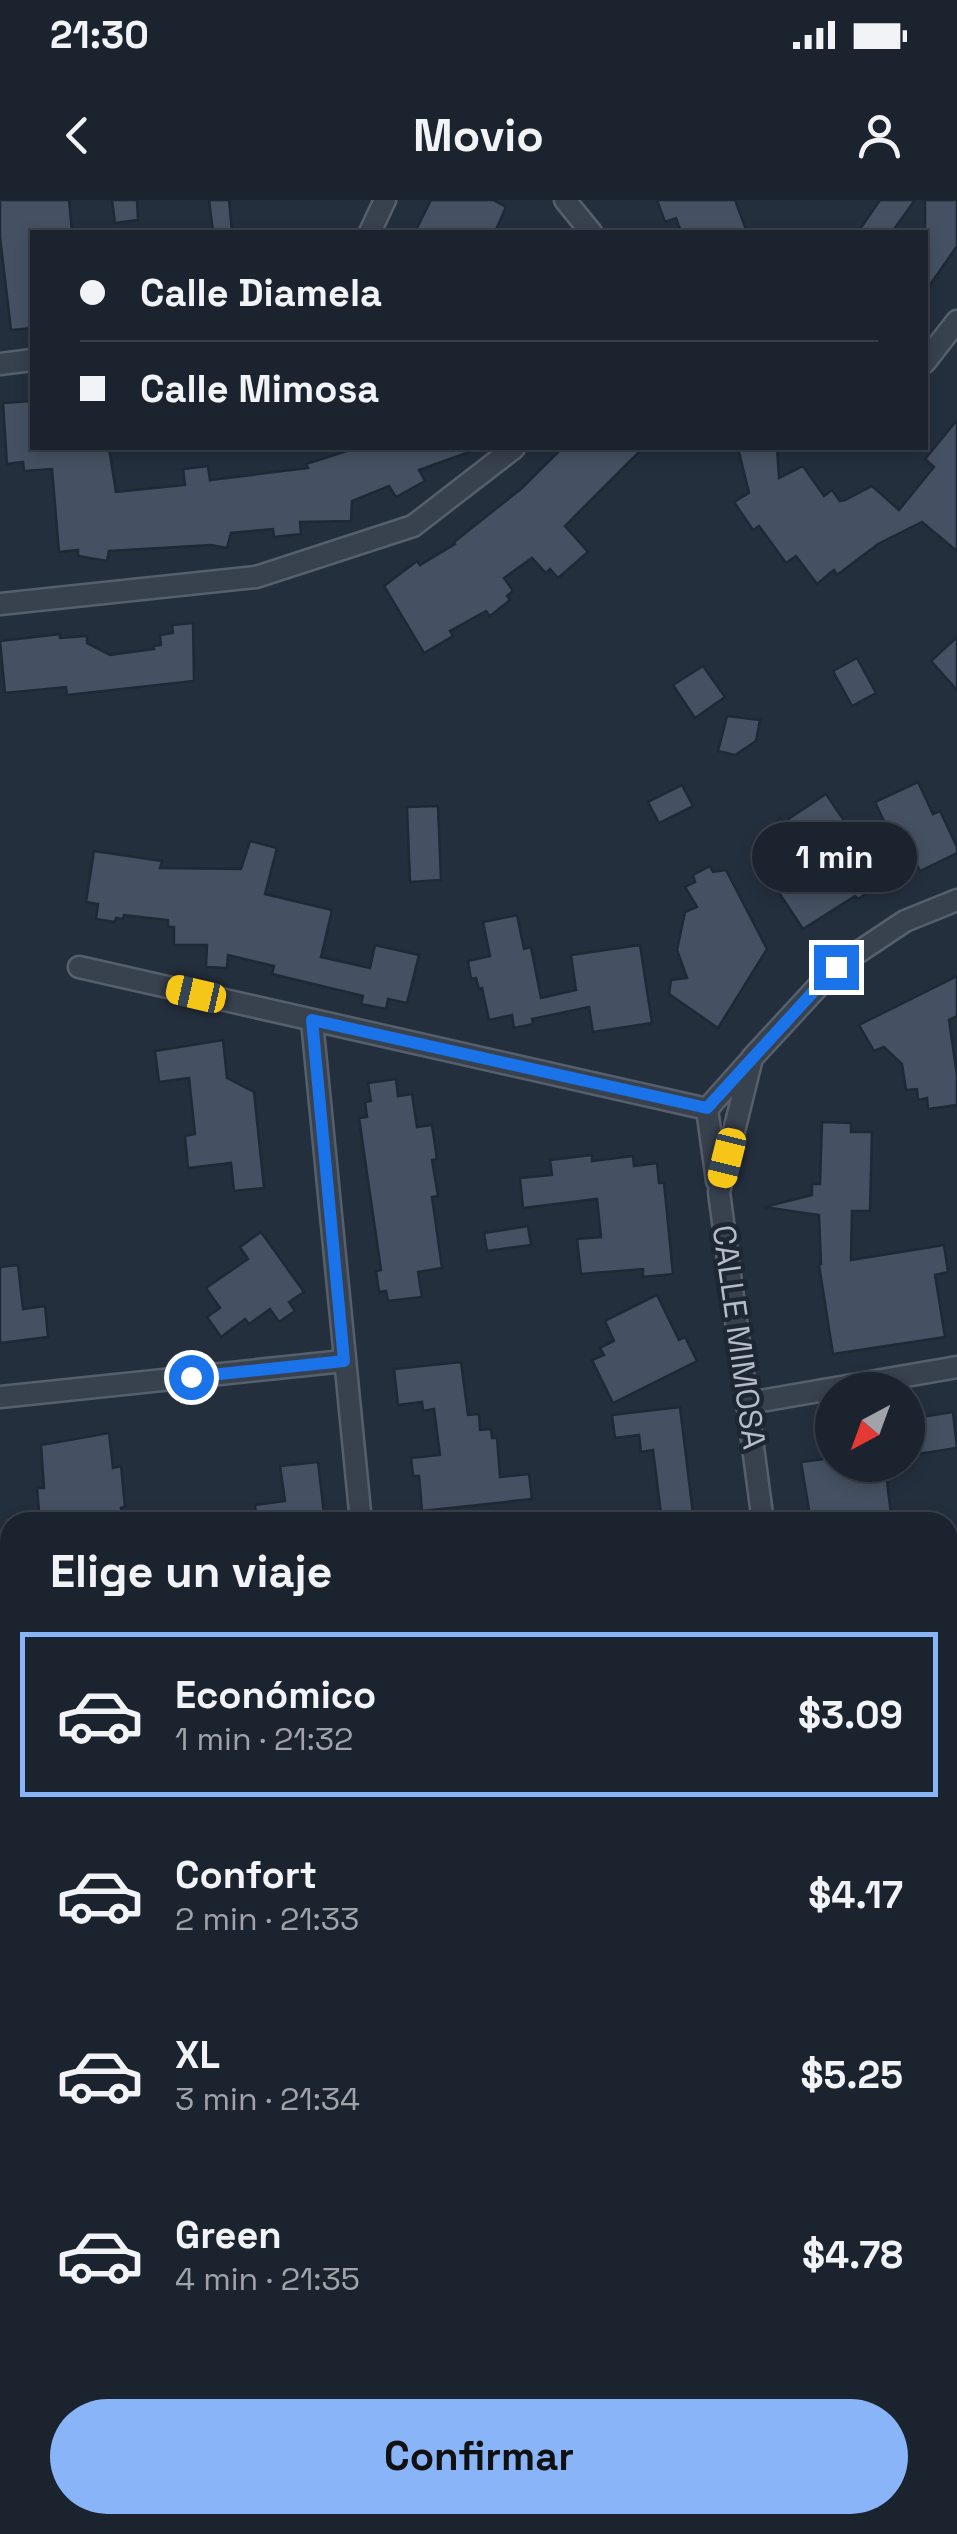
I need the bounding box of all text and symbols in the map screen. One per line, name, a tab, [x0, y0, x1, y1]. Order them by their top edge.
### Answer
text: 21:30	[50, 11, 149, 59]
text: Movio	[413, 107, 544, 164]
icon: back	[50, 108, 105, 163]
icon: person	[852, 108, 907, 163]
text: Calle Diamela	[140, 269, 382, 317]
text: Calle Mimosa	[140, 365, 379, 413]
callout: 1 min	[754, 822, 918, 892]
text: 1 min	[795, 837, 874, 877]
route end	[814, 945, 859, 990]
car	[163, 973, 229, 1015]
car	[705, 1125, 749, 1191]
street label: CALLE MIMOSA	[703, 1222, 775, 1452]
route start	[169, 1355, 214, 1400]
north arrow	[815, 1372, 925, 1482]
map controls	[815, 1372, 925, 1482]
text: Elige un viaje	[50, 1543, 333, 1600]
icon: car	[55, 1670, 145, 1760]
text: Económico	[175, 1671, 376, 1719]
text: $3.09	[798, 1691, 903, 1739]
text: 1 min · 21:32	[175, 1719, 353, 1759]
icon: car	[55, 1850, 145, 1940]
text: Confort	[175, 1851, 317, 1899]
text: $4.17	[808, 1871, 903, 1919]
text: 2 min · 21:33	[175, 1899, 359, 1939]
icon: car	[55, 2030, 145, 2120]
text: XL	[175, 2031, 220, 2079]
text: $5.25	[800, 2051, 903, 2099]
text: 3 min · 21:34	[175, 2079, 360, 2119]
icon: car	[55, 2210, 145, 2300]
text: Green	[175, 2211, 282, 2259]
text: $4.78	[802, 2231, 903, 2279]
text: 4 min · 21:35	[175, 2259, 360, 2299]
button: Confirmar	[50, 2399, 908, 2514]

